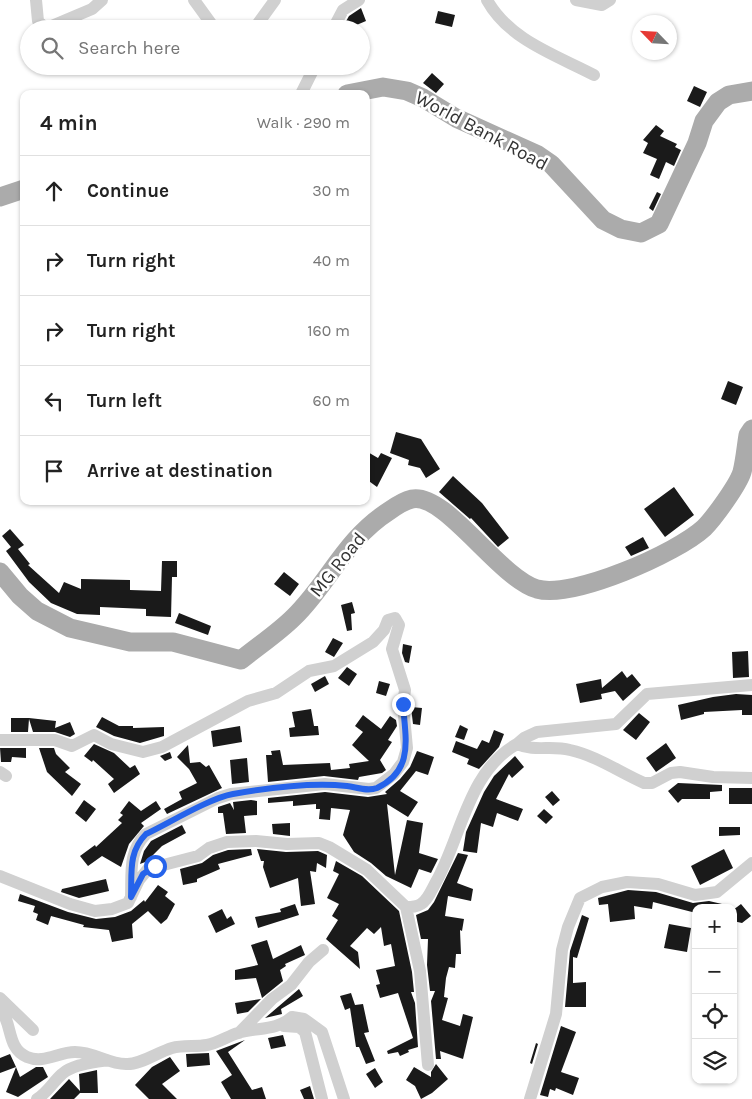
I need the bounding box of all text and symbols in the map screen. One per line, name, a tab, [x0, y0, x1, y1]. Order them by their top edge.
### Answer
north arrow	[632, 15, 677, 60]
search box	[20, 20, 370, 75]
icon: search	[38, 34, 66, 62]
text: Search here	[78, 37, 180, 59]
street label: World Bank Road	[411, 87, 552, 175]
text: 4 min	[40, 111, 98, 135]
text: Walk · 290 m	[257, 113, 350, 132]
icon: ahead	[40, 177, 68, 205]
text: Continue	[87, 180, 169, 202]
text: 30 m	[312, 181, 350, 200]
icon: right	[40, 247, 68, 275]
text: Turn right	[87, 250, 176, 272]
text: 40 m	[313, 251, 350, 270]
icon: right	[40, 317, 68, 345]
text: Turn right	[87, 320, 176, 342]
text: 160 m	[307, 321, 350, 340]
icon: left	[40, 387, 68, 415]
text: Turn left	[87, 390, 162, 412]
text: 60 m	[313, 391, 350, 410]
icon: arrive	[40, 457, 68, 485]
text: Arrive at destination	[87, 460, 273, 482]
street label: MG Road	[305, 528, 370, 601]
route end	[392, 693, 415, 716]
route start	[144, 855, 167, 878]
map controls	[692, 904, 737, 1084]
button: +	[692, 904, 737, 949]
button: −	[692, 949, 737, 994]
button: locate	[692, 994, 737, 1039]
button: layers	[692, 1039, 737, 1084]

